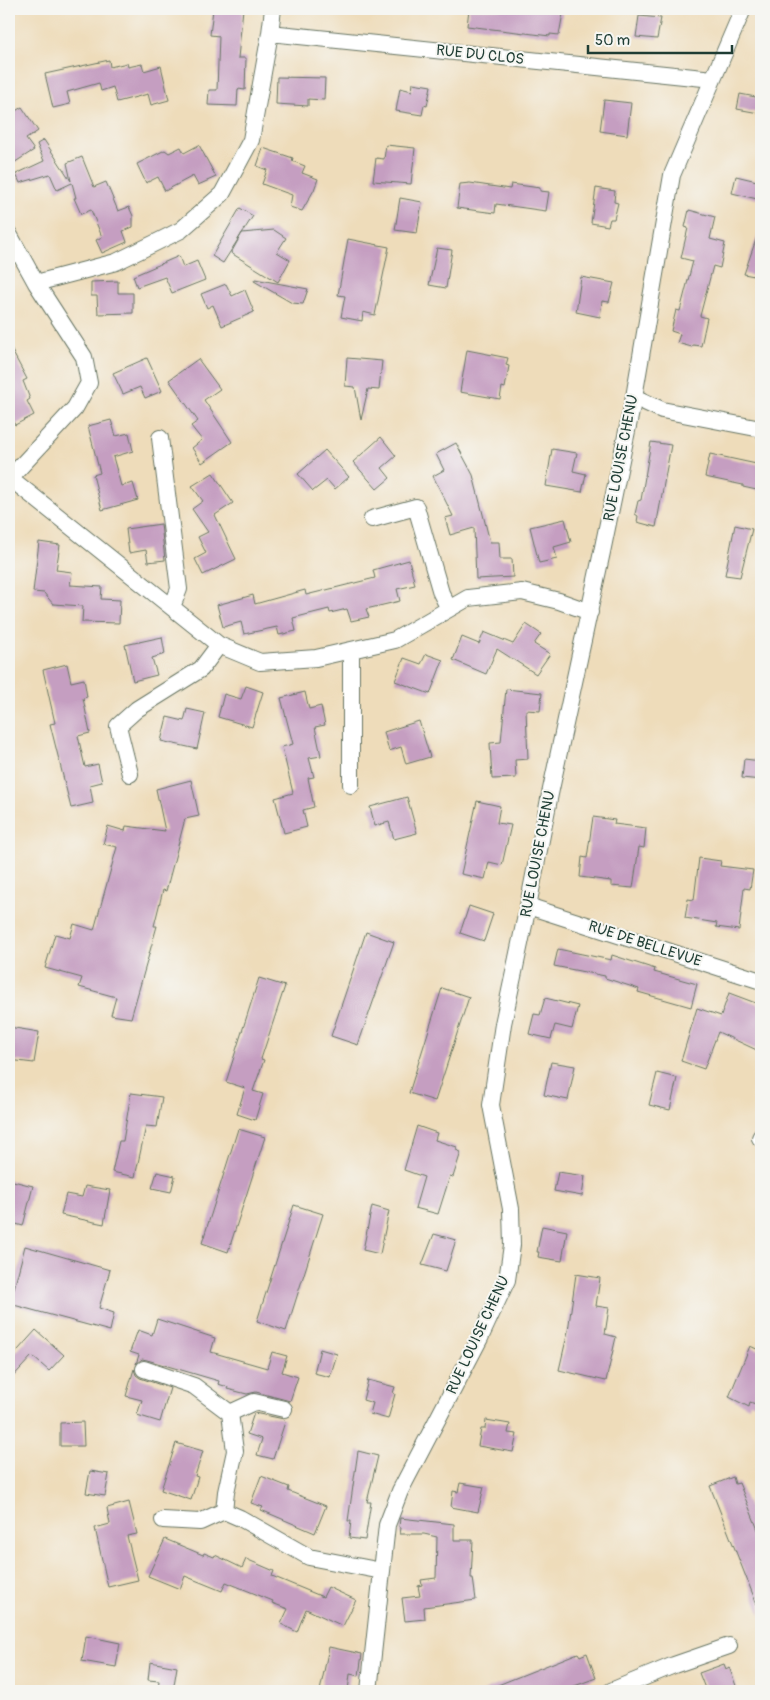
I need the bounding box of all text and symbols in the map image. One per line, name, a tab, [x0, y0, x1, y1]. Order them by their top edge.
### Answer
scale bar	[588, 22, 731, 54]
text: 50 m	[595, 31, 630, 50]
street label: RUE DU CLOS	[435, 41, 525, 69]
street label: RUE LOUISE CHENU	[599, 393, 643, 523]
street label: RUE LOUISE CHENU	[516, 789, 560, 919]
street label: RUE DE BELLEVUE	[586, 917, 704, 971]
street label: RUE LOUISE CHENU	[442, 1273, 514, 1397]

